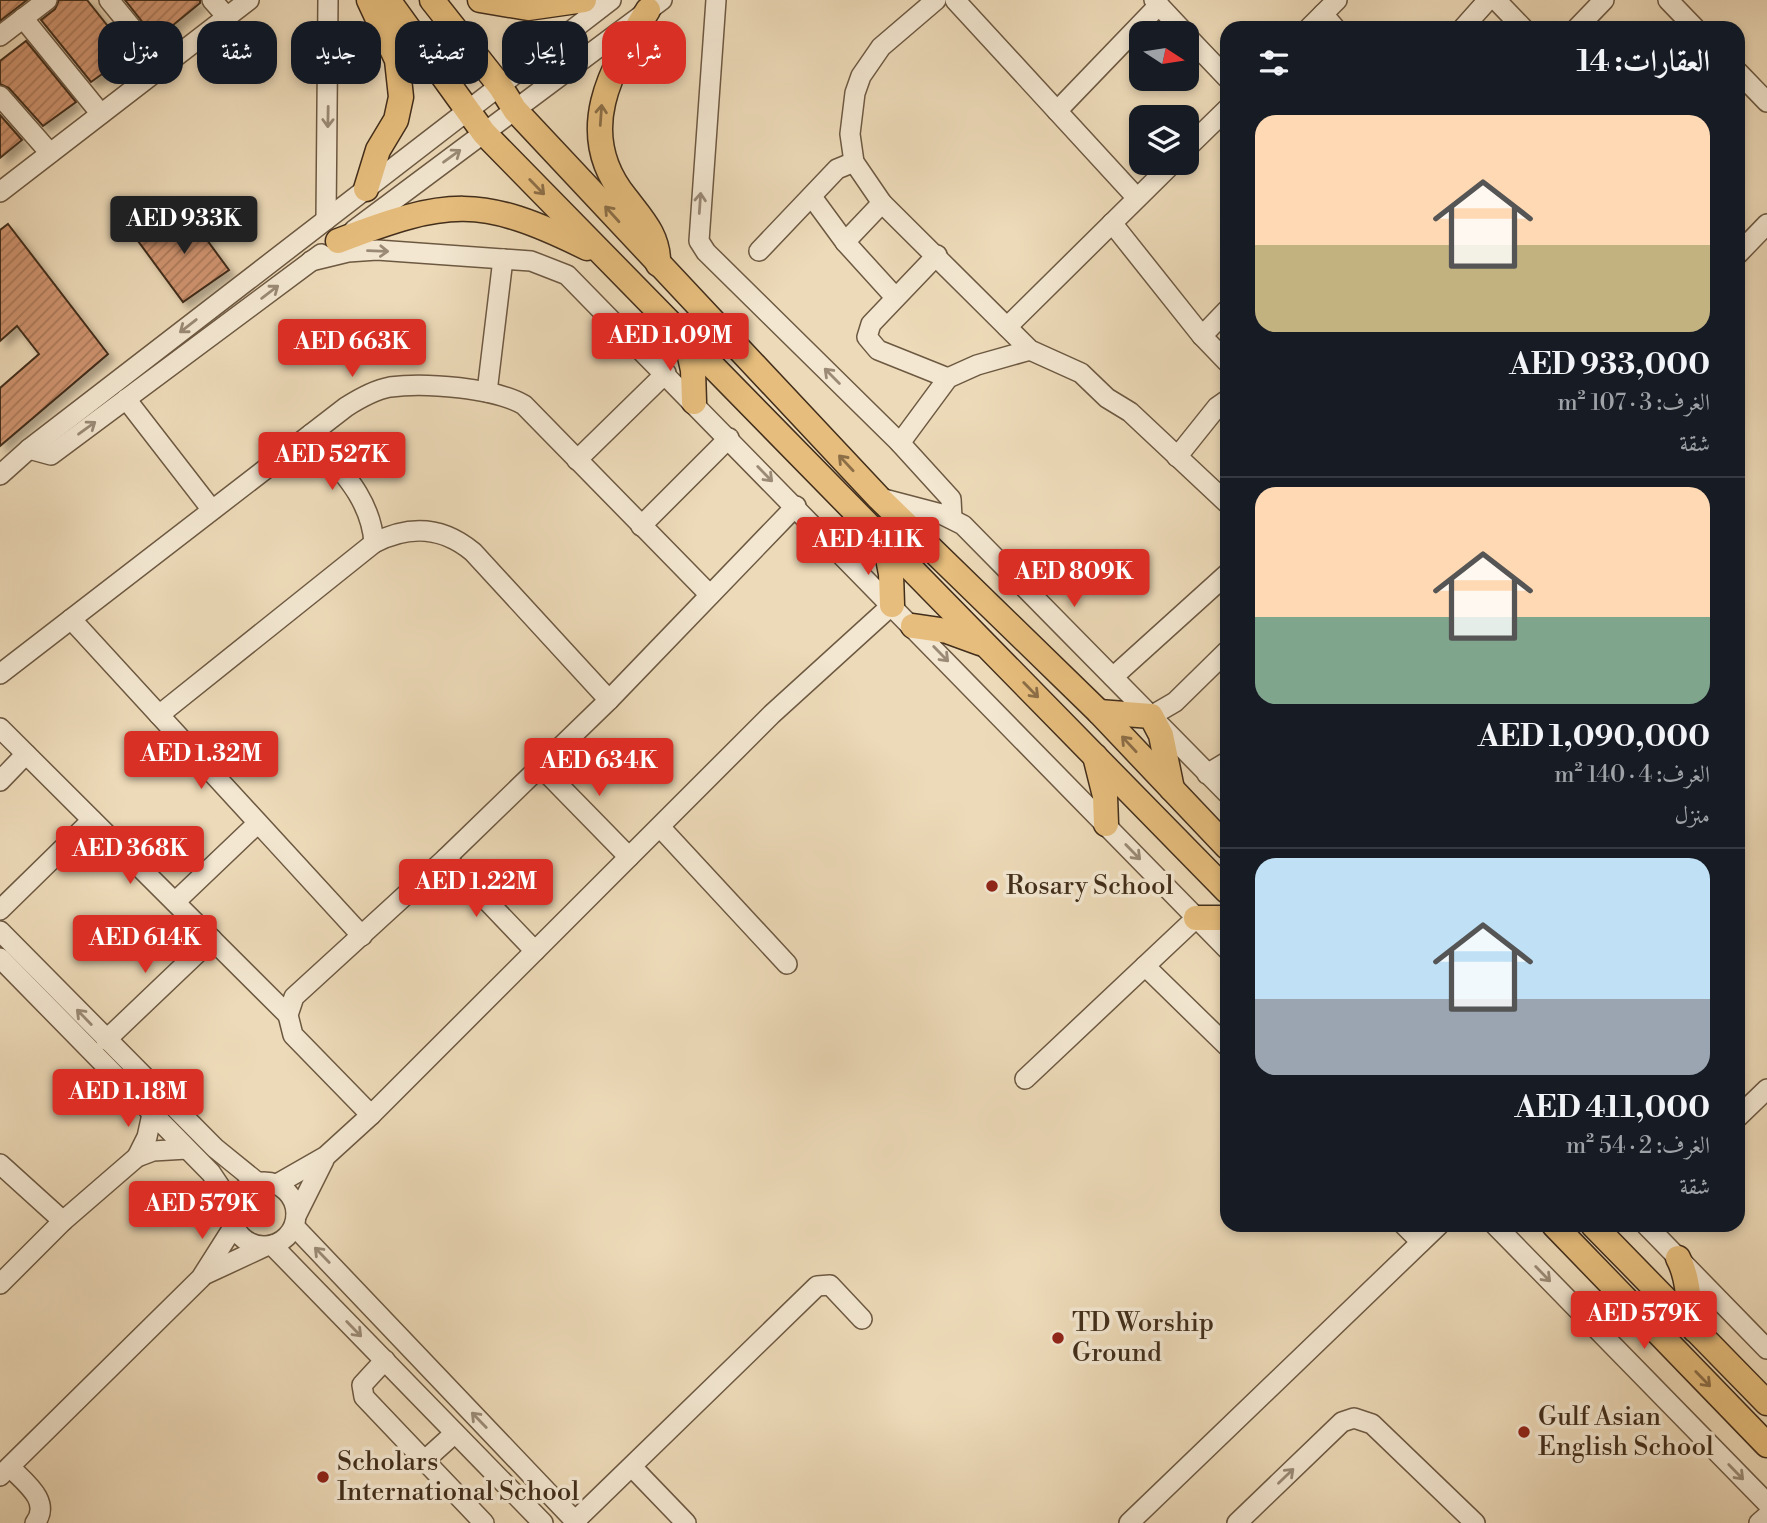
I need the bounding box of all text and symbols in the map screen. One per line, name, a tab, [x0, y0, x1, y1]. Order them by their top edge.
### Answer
chip: منزل	[98, 21, 183, 84]
chip: شقة	[197, 21, 277, 84]
chip: جديد	[291, 21, 381, 84]
chip: تصفية	[395, 21, 488, 84]
chip: إيجار	[502, 21, 588, 84]
chip: شراء	[602, 21, 686, 84]
north arrow	[1129, 21, 1199, 91]
map controls	[1129, 21, 1199, 175]
text: العقارات: 14	[1577, 43, 1710, 81]
icon: filters	[1255, 44, 1293, 82]
one-way arrow	[595, 104, 608, 126]
one-way arrow	[321, 105, 334, 128]
button: layers	[1129, 105, 1199, 175]
one-way arrow	[442, 149, 461, 163]
icon: home	[1420, 161, 1546, 287]
one-way arrow	[528, 178, 545, 195]
one-way arrow	[694, 192, 707, 215]
pin: AED 933K	[112, 196, 256, 256]
text: AED 933K	[126, 205, 242, 233]
one-way arrow	[604, 205, 620, 223]
one-way arrow	[367, 244, 390, 258]
one-way arrow	[260, 285, 279, 299]
pin: AED 1.09M	[590, 314, 750, 373]
one-way arrow	[179, 319, 198, 334]
pin: AED 663K	[280, 320, 424, 379]
text: AED 1.09M	[608, 322, 732, 350]
text: AED 663K	[294, 328, 410, 356]
text: AED 933,000	[1509, 346, 1710, 384]
one-way arrow	[823, 368, 840, 385]
text: الغرف: 3 · 107 m²	[1557, 389, 1710, 417]
one-way arrow	[77, 421, 96, 435]
text: شقة	[1680, 430, 1710, 458]
pin: AED 527K	[260, 433, 404, 492]
text: AED 527K	[274, 441, 390, 469]
one-way arrow	[837, 455, 854, 472]
one-way arrow	[756, 465, 773, 482]
pin: AED 411K	[796, 518, 940, 577]
text: AED 411K	[812, 526, 924, 554]
icon: home	[1420, 533, 1546, 659]
pin: AED 809K	[1002, 550, 1146, 609]
text: AED 809K	[1014, 558, 1134, 586]
one-way arrow	[932, 645, 949, 662]
one-way arrow	[1023, 681, 1040, 698]
text: AED 1,090,000	[1478, 718, 1710, 756]
pin: AED 1.32M	[121, 732, 281, 791]
one-way arrow	[1121, 735, 1137, 753]
pin: AED 634K	[527, 738, 671, 798]
text: AED 1.32M	[140, 740, 262, 768]
text: AED 634K	[540, 747, 658, 775]
text: الغرف: 4 · 140 m²	[1554, 761, 1710, 789]
text: منزل	[1675, 802, 1710, 830]
pin: AED 368K	[58, 826, 202, 886]
text: AED 368K	[72, 835, 188, 863]
one-way arrow	[1125, 844, 1142, 861]
pin: AED 1.22M	[396, 860, 556, 919]
text: AED 1.22M	[415, 868, 537, 896]
place label: Rosary School	[1006, 870, 1174, 902]
marker: Rosary School	[984, 878, 1000, 894]
icon: home	[1420, 904, 1546, 1030]
pin: AED 614K	[73, 916, 217, 975]
text: AED 614K	[89, 924, 201, 952]
one-way arrow	[75, 1009, 92, 1026]
pin: AED 1.18M	[48, 1070, 208, 1129]
text: AED 1.18M	[69, 1078, 187, 1106]
text: AED 411,000	[1514, 1089, 1710, 1127]
text: الغرف: 2 · 54 m²	[1566, 1132, 1710, 1160]
text: شقة	[1680, 1173, 1710, 1201]
pin: AED 579K	[130, 1182, 274, 1241]
text: AED 579K	[145, 1190, 259, 1218]
one-way arrow	[314, 1247, 331, 1264]
one-way arrow	[1534, 1265, 1551, 1282]
pin: AED 579K	[1572, 1292, 1716, 1351]
text: AED 579K	[1587, 1300, 1701, 1328]
place label: TD Worship Ground	[1072, 1307, 1214, 1369]
one-way arrow	[346, 1321, 363, 1338]
marker: TD Worship Ground	[1050, 1330, 1066, 1346]
one-way arrow	[1695, 1371, 1712, 1388]
place label: Gulf Asian English School	[1538, 1401, 1714, 1463]
one-way arrow	[471, 1412, 488, 1429]
marker: Gulf Asian English School	[1516, 1424, 1532, 1440]
place label: Scholars International School	[337, 1446, 579, 1508]
one-way arrow	[1728, 1463, 1745, 1480]
one-way arrow	[1277, 1467, 1294, 1484]
marker: Scholars International School	[315, 1469, 331, 1485]

